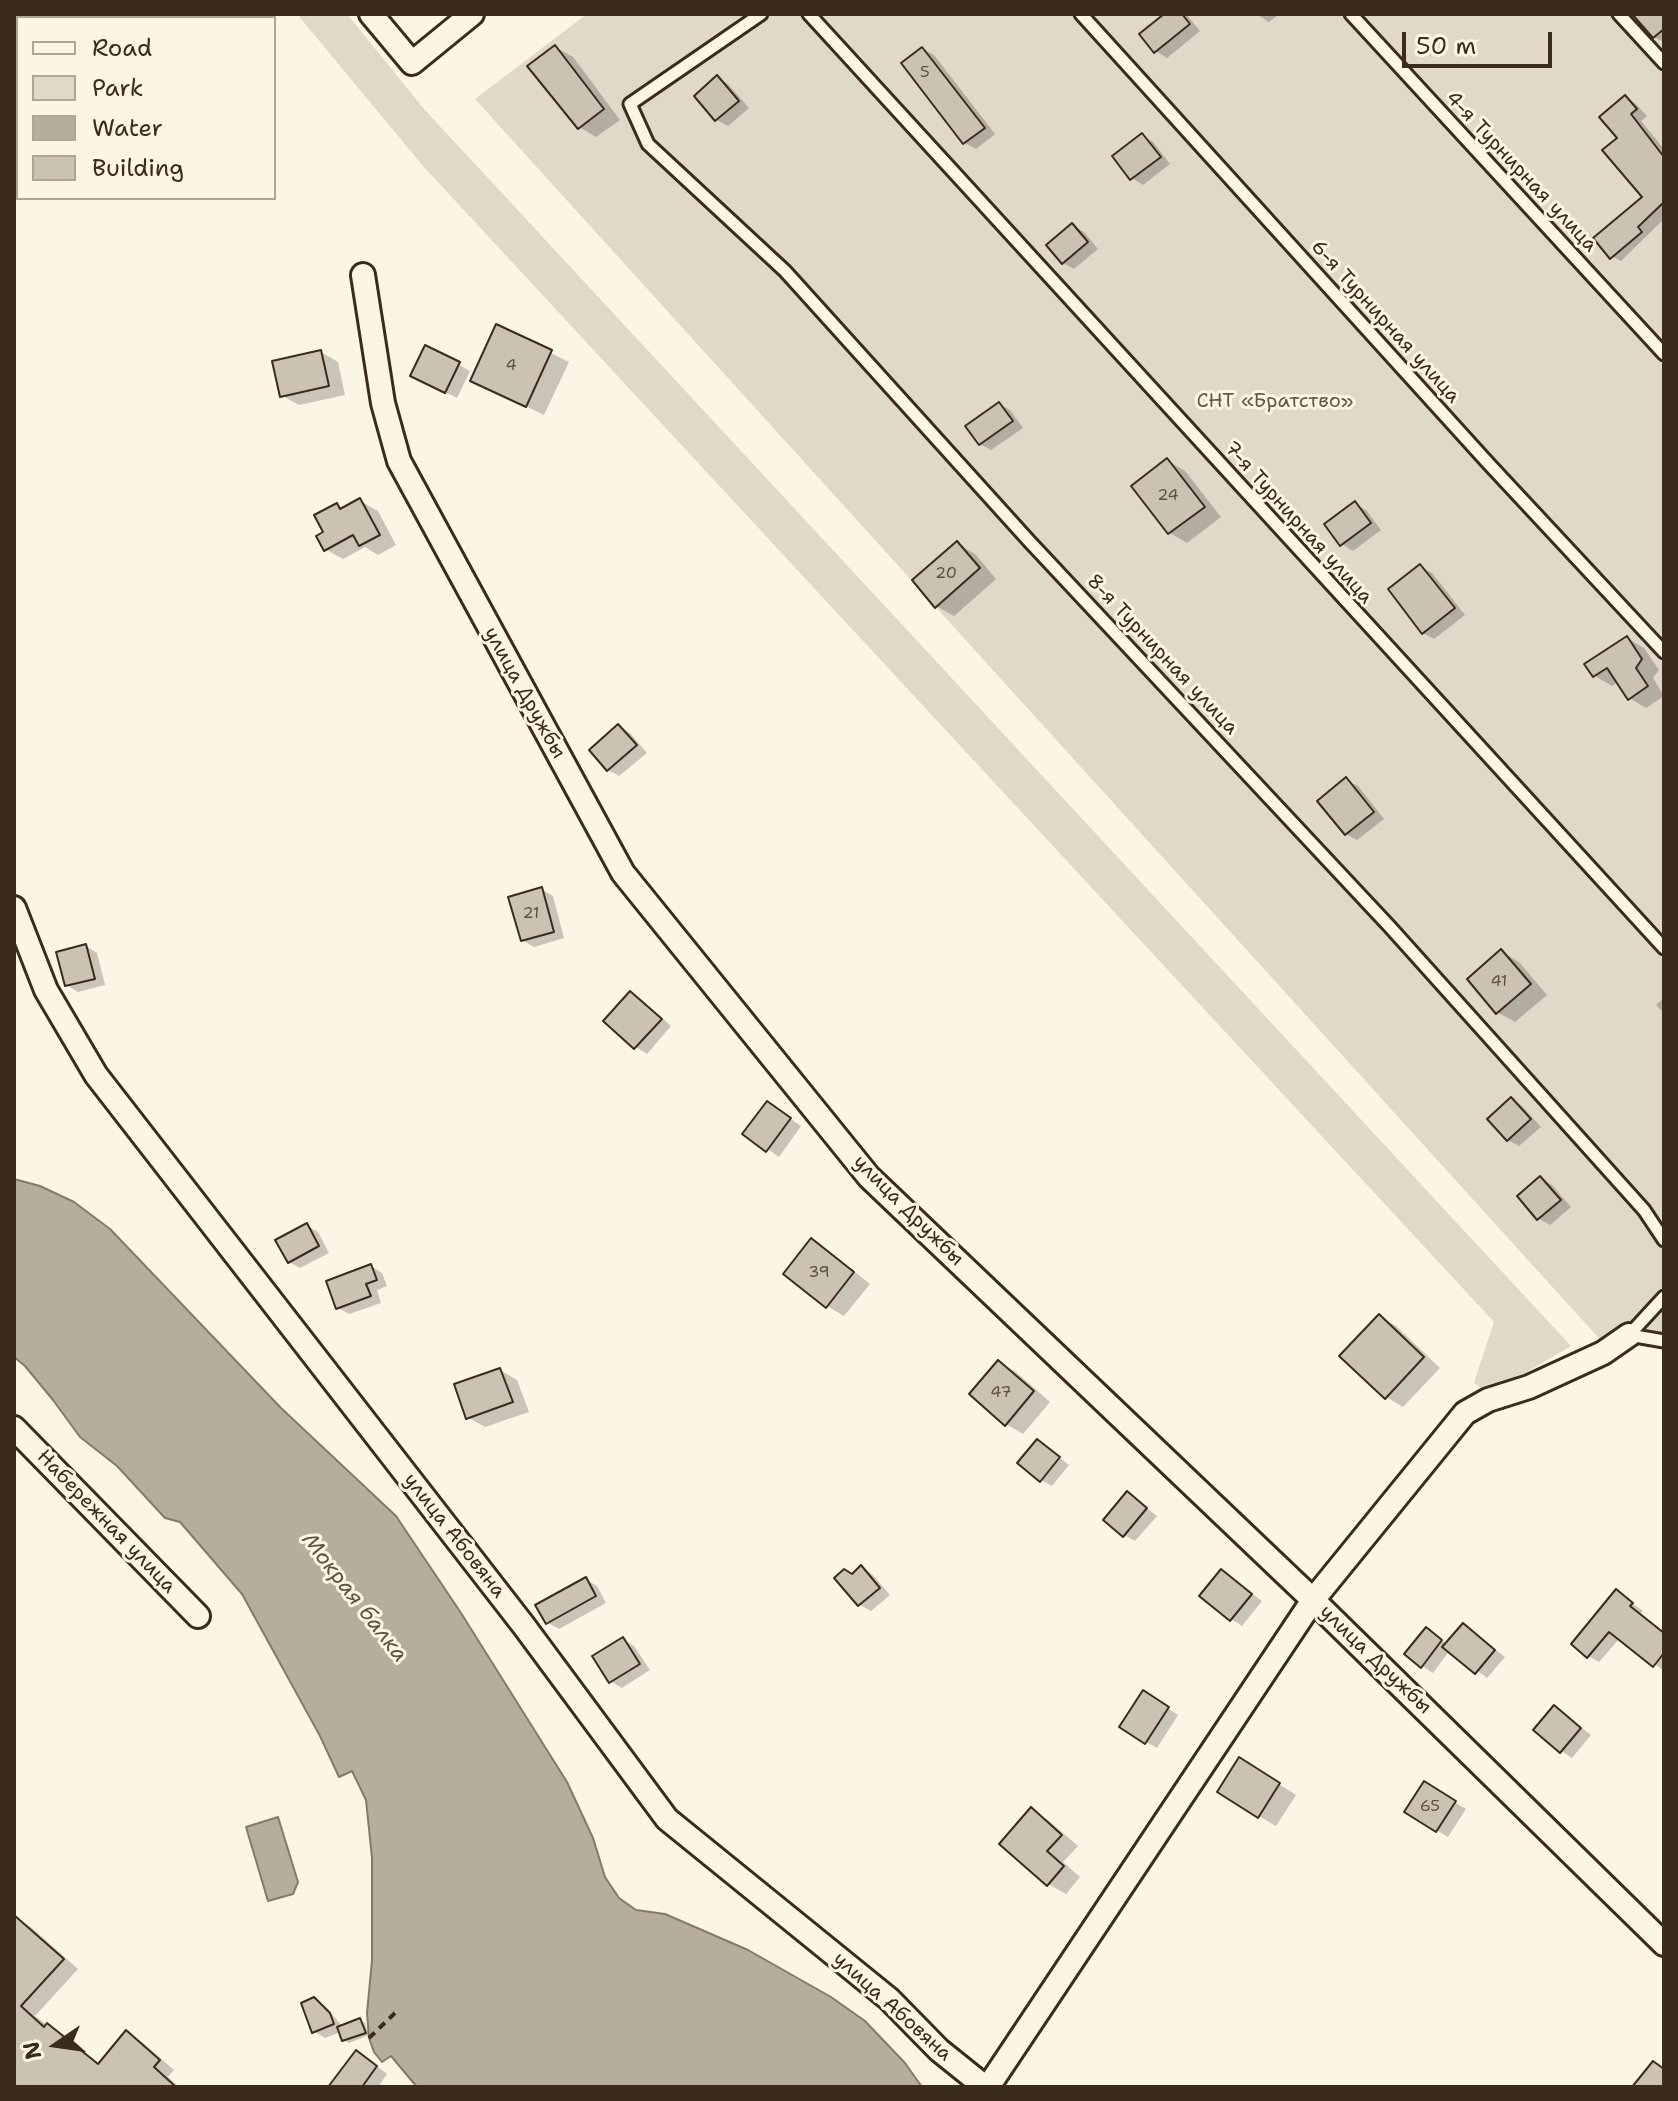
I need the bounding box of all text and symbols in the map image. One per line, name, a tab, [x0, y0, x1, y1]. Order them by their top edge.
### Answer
legend	[16, 16, 276, 200]
scale bar	[1406, 16, 1556, 66]
text: 50 m	[1416, 30, 1476, 62]
text: Road	[92, 32, 152, 64]
house number: 5	[920, 63, 930, 83]
text: Park	[92, 72, 144, 104]
street label: 4-я Турнирная улица	[1440, 87, 1602, 257]
text: Water	[92, 112, 163, 144]
text: Building	[92, 152, 184, 184]
street label: 6-я Турнирная улица	[1305, 236, 1465, 408]
house number: 4	[505, 356, 517, 376]
park label: СНТ «Братство»	[1196, 390, 1354, 414]
street label: 7-я Турнирная улица	[1219, 437, 1377, 609]
house number: 24	[1157, 486, 1179, 506]
house number: 20	[935, 564, 957, 584]
street label: 8-я Турнирная улица	[1081, 570, 1243, 740]
street label: улица Дружбы	[478, 623, 570, 763]
house number: 21	[522, 904, 540, 924]
house number: 41	[1490, 972, 1508, 992]
street label: улица Дружбы	[848, 1151, 968, 1271]
house number: 39	[808, 1263, 830, 1283]
house number: 47	[990, 1383, 1012, 1403]
street label: Набережная улица	[31, 1445, 181, 1599]
street label: улица Абовяна	[398, 1469, 510, 1603]
water label: Мокрая балка	[295, 1528, 413, 1668]
street label: улица Дружбы	[1314, 1600, 1436, 1720]
house number: 65	[1420, 1797, 1440, 1817]
street label: улица Абовяна	[828, 1947, 956, 2067]
north arrow	[16, 2005, 96, 2085]
text: N	[16, 2039, 48, 2062]

